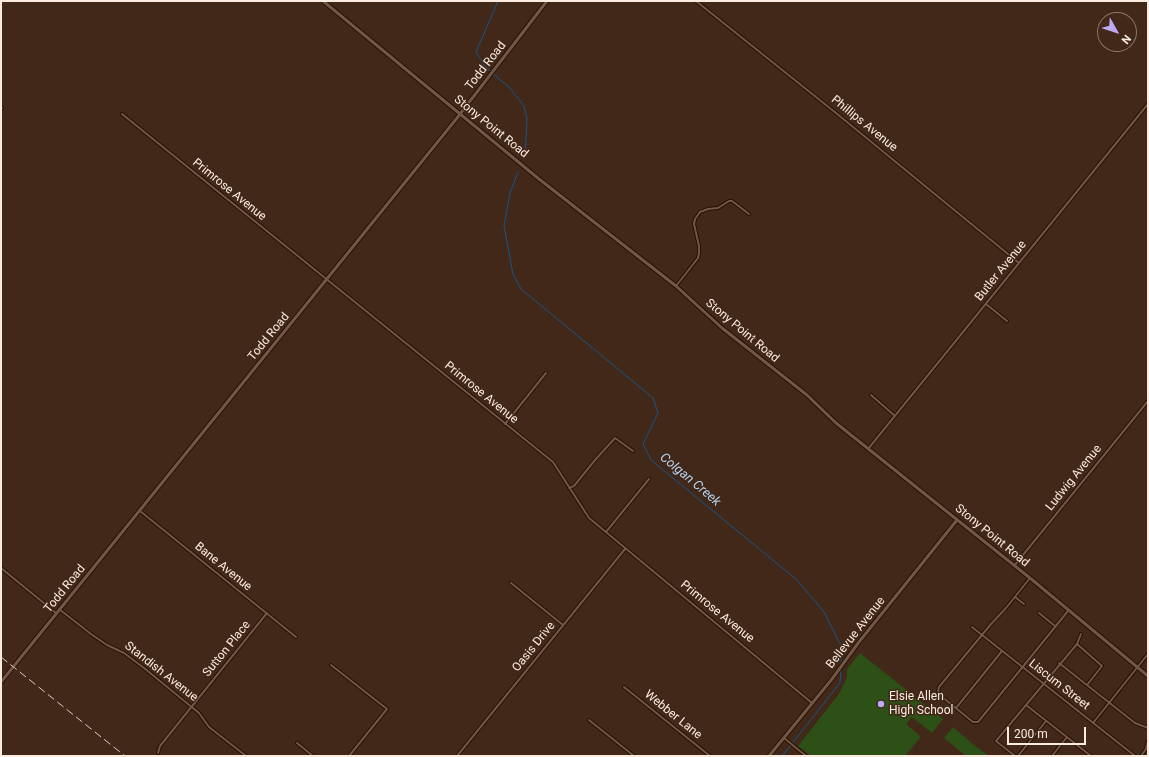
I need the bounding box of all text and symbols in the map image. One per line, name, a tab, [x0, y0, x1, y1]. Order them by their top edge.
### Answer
north arrow	[1097, 12, 1137, 52]
text: N	[1118, 32, 1133, 46]
street label: Todd Road	[463, 39, 509, 93]
street label: Stony Point Road	[451, 93, 531, 161]
street label: Phillips Avenue	[828, 93, 900, 155]
street label: Primrose Avenue	[189, 156, 269, 224]
street label: Butler Avenue	[972, 238, 1030, 304]
street label: Stony Point Road	[702, 296, 782, 366]
street label: Todd Road	[245, 310, 293, 364]
street label: Primrose Avenue	[441, 359, 521, 427]
street label: Ludwig Avenue	[1043, 442, 1105, 514]
water label: Colgan Creek	[656, 450, 724, 510]
street label: Stony Point Road	[952, 502, 1032, 570]
street label: Bane Avenue	[192, 540, 254, 594]
street label: Todd Road	[41, 562, 89, 616]
street label: Primrose Avenue	[677, 578, 757, 646]
street label: Bellevue Avenue	[824, 594, 888, 672]
street label: Sutton Place	[200, 618, 254, 680]
street label: Oasis Drive	[510, 619, 558, 675]
street label: Standish Avenue	[122, 639, 200, 705]
street label: Liscum Street	[1026, 657, 1092, 713]
street label: Webber Lane	[641, 687, 705, 743]
place label: Elsie Allen High School	[889, 690, 953, 718]
marker: Elsie Allen High School	[876, 699, 886, 709]
scale bar	[1009, 719, 1088, 745]
text: 200 m	[1014, 727, 1048, 741]

